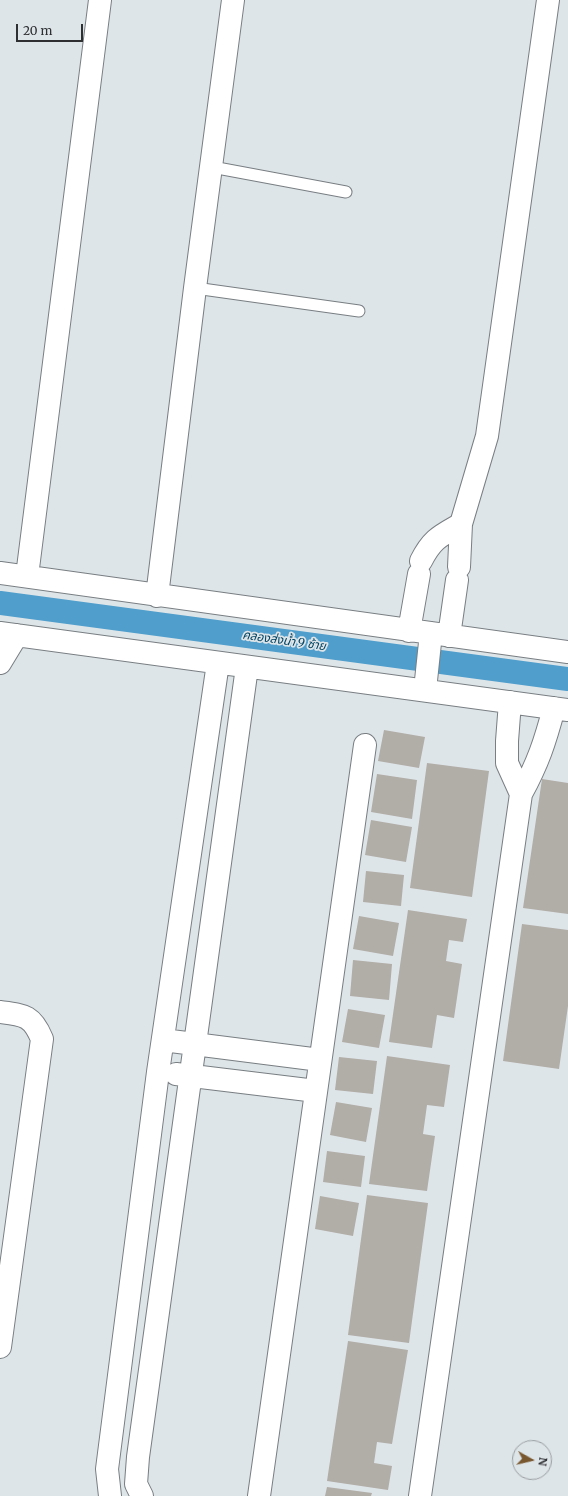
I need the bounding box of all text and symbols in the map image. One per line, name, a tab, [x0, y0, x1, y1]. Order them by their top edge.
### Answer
scale bar	[18, 16, 85, 42]
text: 20 m	[23, 23, 52, 38]
water label: คลองส่งน้ำ 9 ซ้าย	[241, 628, 327, 654]
north arrow	[512, 1440, 552, 1480]
text: N	[535, 1456, 550, 1467]

